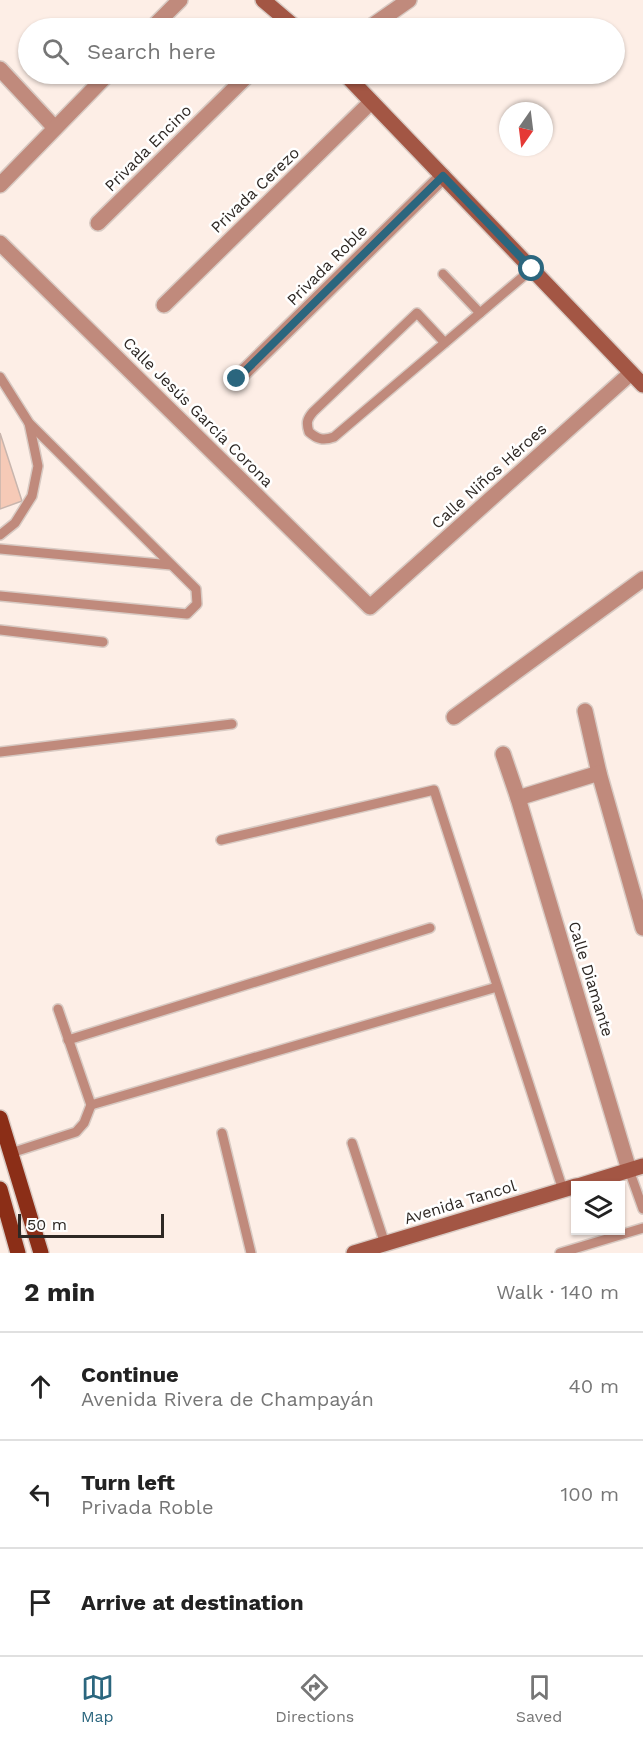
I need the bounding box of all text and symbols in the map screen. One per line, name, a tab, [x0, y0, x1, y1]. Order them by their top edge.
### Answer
search box	[18, 18, 625, 84]
icon: search	[39, 35, 72, 68]
text: Search here	[87, 39, 216, 64]
street label: Privada Encino	[101, 101, 195, 195]
north arrow	[499, 102, 553, 156]
street label: Privada Cerezo	[207, 143, 303, 237]
street label: Privada Roble	[283, 221, 371, 309]
route start	[518, 255, 544, 281]
street label: Calle Jesús García Corona	[119, 333, 277, 491]
route end	[223, 365, 249, 391]
street label: Calle Niños Héroes	[428, 419, 550, 533]
street label: Calle Diamante	[564, 919, 618, 1039]
street label: Avenida Tancol	[402, 1176, 518, 1228]
map controls	[571, 1181, 625, 1235]
button: layers	[571, 1181, 625, 1235]
scale bar	[18, 1211, 164, 1238]
text: 50 m	[27, 1215, 67, 1234]
text: 2 min	[24, 1277, 95, 1307]
text: Walk · 140 m	[496, 1280, 619, 1304]
text: Continue	[81, 1362, 179, 1387]
icon: ahead	[24, 1370, 57, 1403]
text: 40 m	[568, 1374, 619, 1398]
text: Avenida Rivera de Champayán	[81, 1387, 374, 1411]
text: Turn left	[81, 1470, 175, 1495]
icon: left	[24, 1478, 57, 1511]
text: 100 m	[560, 1482, 619, 1506]
text: Privada Roble	[81, 1495, 214, 1519]
icon: arrive	[24, 1586, 57, 1619]
text: Arrive at destination	[81, 1590, 304, 1615]
tab: Map	[81, 1671, 114, 1726]
tab: Directions	[275, 1671, 354, 1726]
tab: Saved	[516, 1671, 562, 1726]

